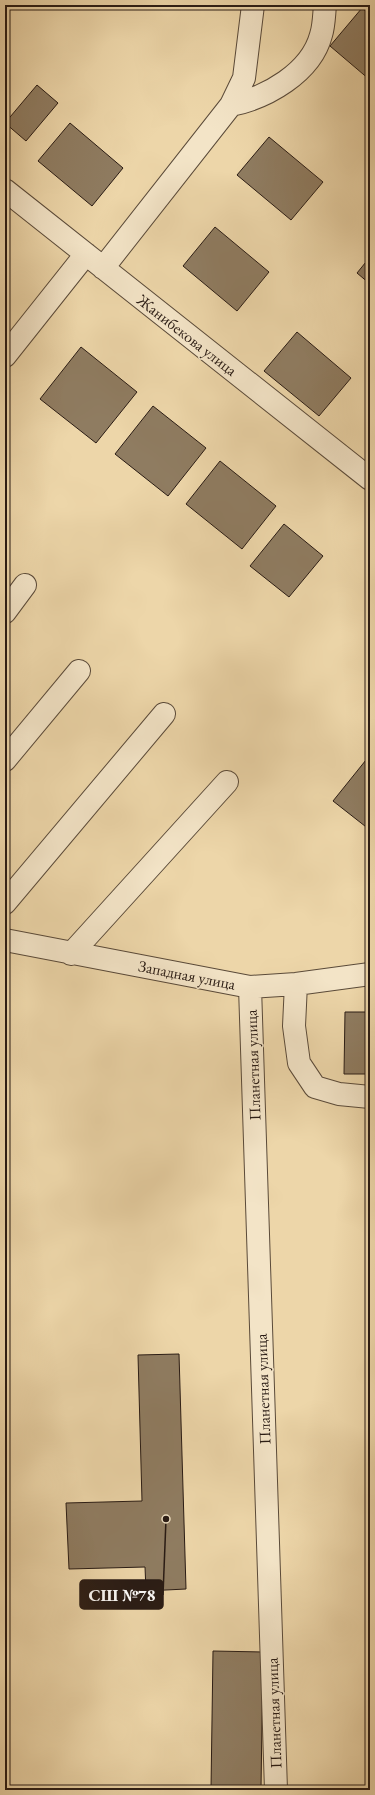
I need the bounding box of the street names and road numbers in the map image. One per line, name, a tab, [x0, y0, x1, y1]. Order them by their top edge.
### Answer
street label: Жанибекова улица	[132, 289, 242, 381]
street label: Западная улица	[137, 955, 238, 995]
street label: Планетная улица	[241, 1009, 265, 1121]
street label: Планетная улица	[251, 1333, 275, 1445]
street label: Планетная улица	[262, 1657, 286, 1769]

